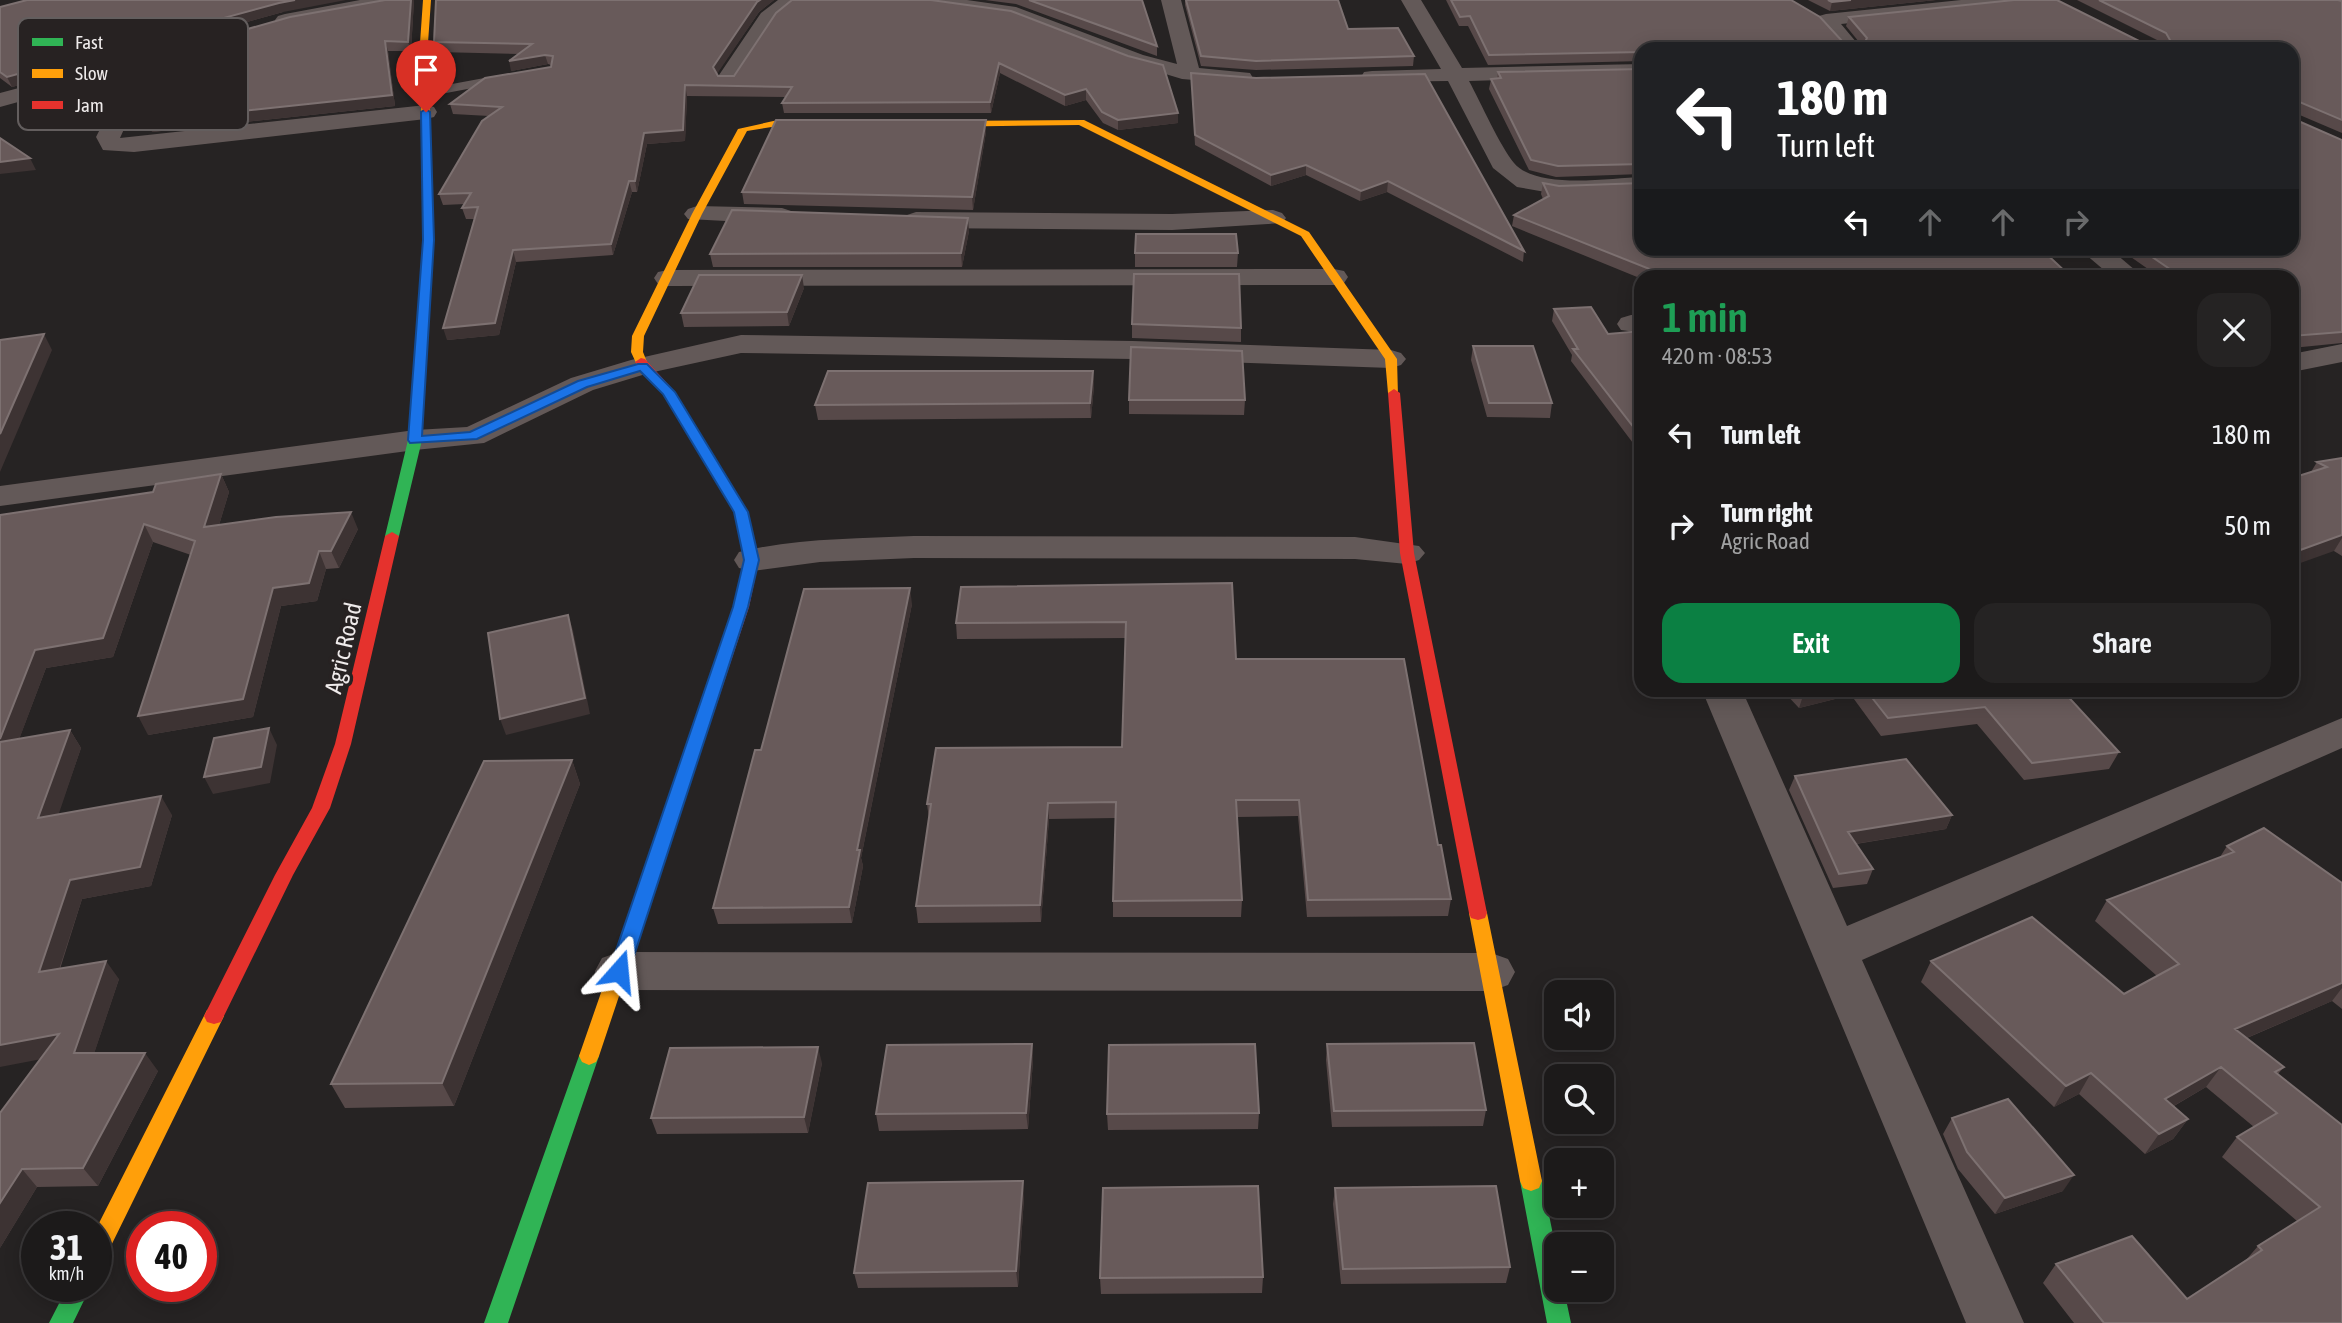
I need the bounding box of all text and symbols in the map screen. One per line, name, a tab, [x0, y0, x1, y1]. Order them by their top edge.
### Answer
legend	[18, 18, 248, 130]
text: Fast	[75, 31, 103, 53]
pin	[396, 40, 456, 112]
icon: arrive	[407, 51, 445, 89]
text: Slow	[75, 62, 109, 84]
text: 180 m	[1777, 69, 1888, 125]
icon: left	[1662, 70, 1753, 161]
text: Jam	[75, 94, 104, 116]
text: Turn left	[1777, 127, 1875, 164]
icon: left	[1838, 203, 1876, 241]
icon: ahead	[1911, 203, 1949, 241]
icon: ahead	[1984, 203, 2022, 241]
icon: right	[2057, 203, 2095, 241]
text: 1 min	[1662, 293, 1748, 341]
button: close	[2197, 293, 2271, 367]
text: 420 m · 08:53	[1662, 343, 1773, 369]
icon: left	[1662, 416, 1700, 454]
text: Turn left	[1721, 420, 1801, 450]
text: 180 m	[2212, 420, 2271, 450]
text: Turn right	[1721, 498, 1812, 528]
icon: right	[1662, 507, 1700, 545]
text: 50 m	[2224, 511, 2271, 541]
text: Agric Road	[1721, 528, 1810, 554]
street label: Agric Road	[319, 600, 367, 696]
button: Exit	[1662, 603, 1960, 683]
button: Share	[1974, 603, 2271, 683]
position arrow	[582, 934, 656, 1008]
map controls	[1544, 980, 1614, 1302]
button: sound	[1544, 980, 1614, 1050]
button: search	[1544, 1064, 1614, 1134]
button: +	[1544, 1148, 1614, 1218]
speed limit sign: 40	[126, 1211, 217, 1302]
text: 31	[50, 1227, 83, 1267]
button: −	[1544, 1232, 1614, 1302]
text: km/h	[49, 1263, 84, 1284]

